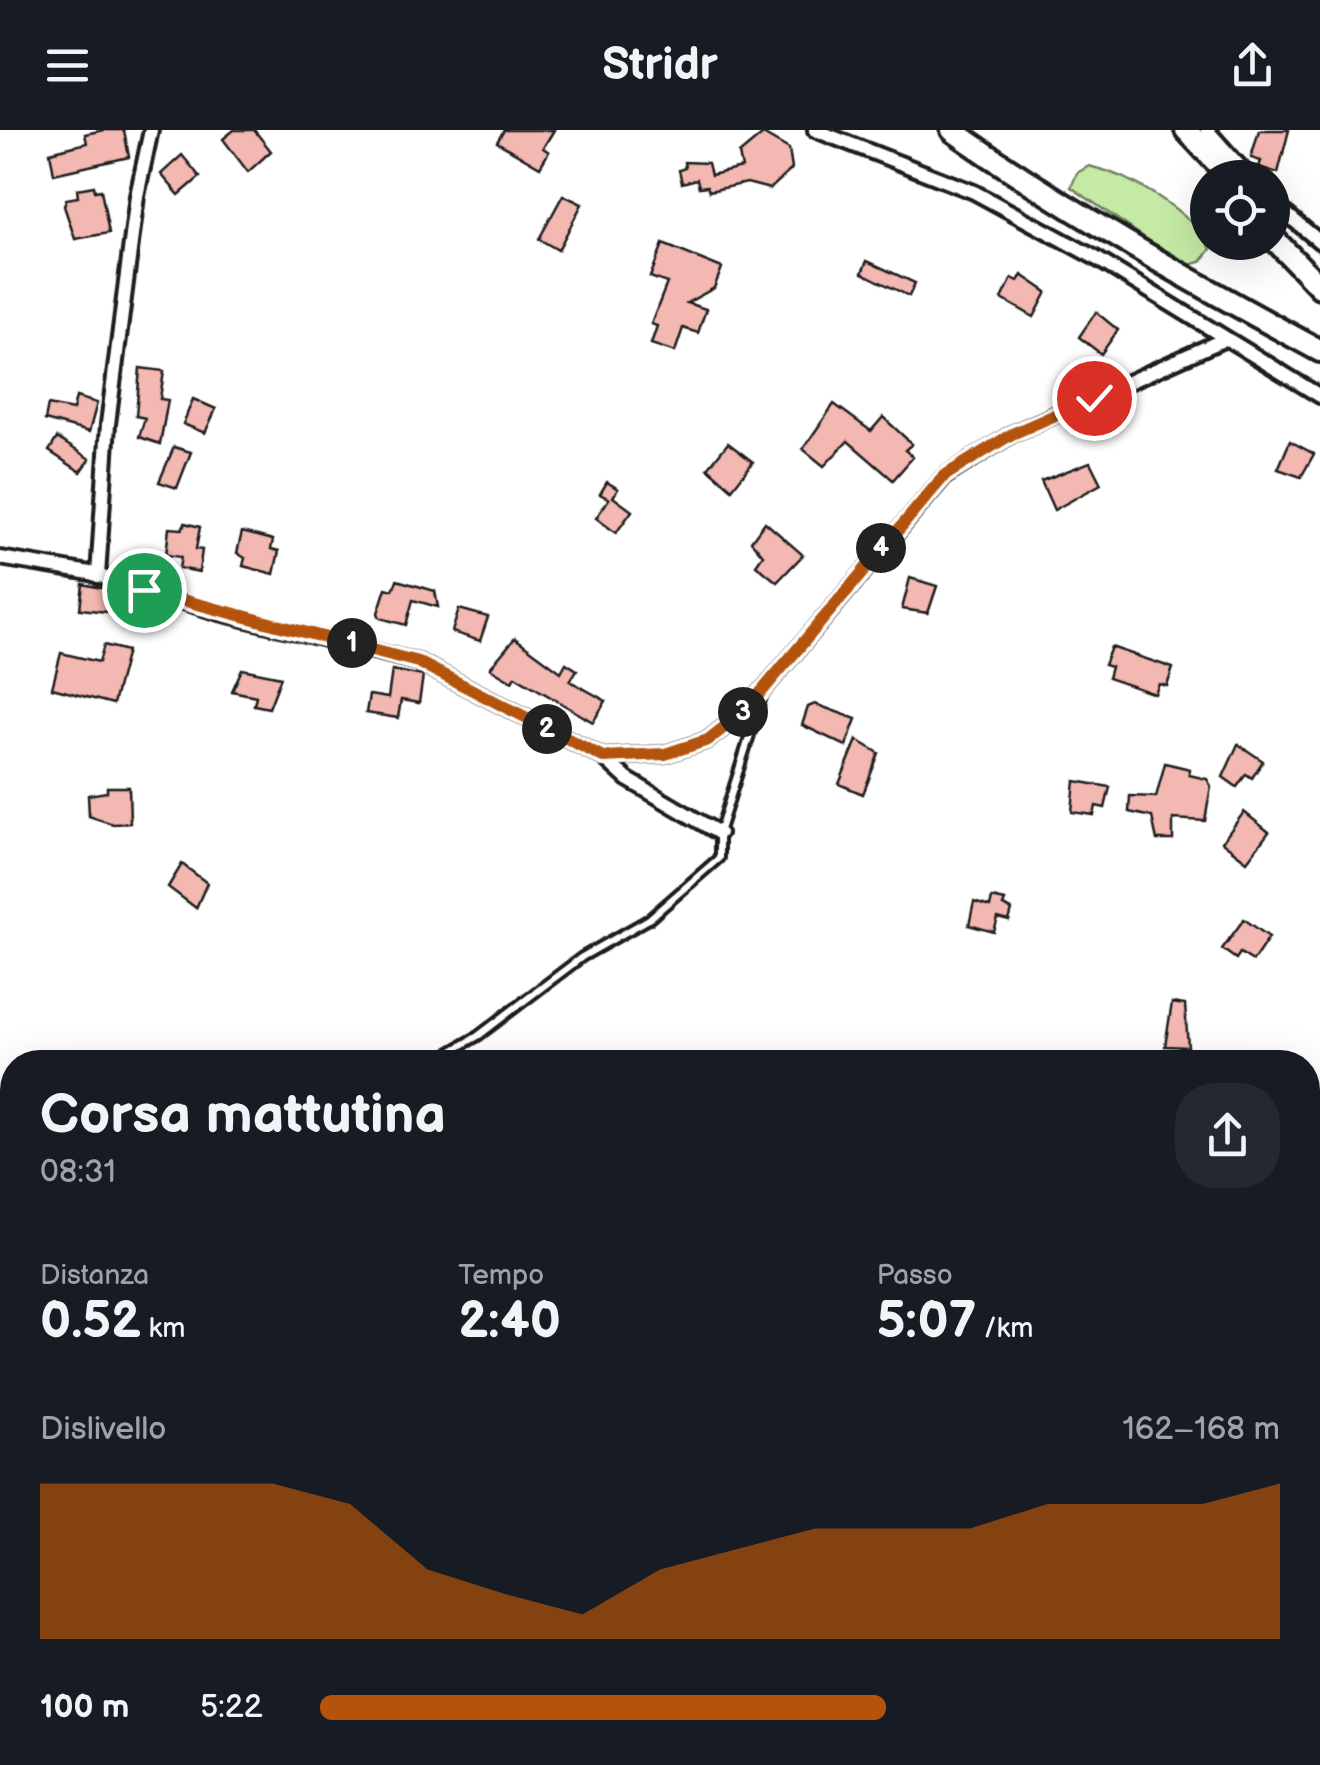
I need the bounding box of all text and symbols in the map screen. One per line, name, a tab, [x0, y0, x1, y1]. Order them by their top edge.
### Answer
icon: menu	[40, 38, 95, 93]
text: Stridr	[602, 38, 718, 93]
icon: share	[1225, 38, 1280, 93]
map controls	[1190, 160, 1290, 260]
button: locate	[1190, 160, 1290, 260]
pin	[1052, 356, 1137, 441]
icon: check	[1067, 371, 1122, 426]
pin: 4	[856, 523, 906, 573]
text: 4	[873, 531, 889, 564]
pin	[102, 548, 187, 633]
icon: arrive	[117, 563, 172, 618]
pin: 1	[327, 618, 377, 668]
text: 1	[346, 626, 358, 659]
pin: 3	[718, 687, 768, 737]
text: 3	[735, 695, 751, 728]
pin: 2	[522, 704, 572, 754]
text: 2	[539, 712, 555, 745]
text: Corsa mattutina	[40, 1082, 446, 1149]
button: share	[1175, 1083, 1280, 1188]
text: 08:31	[40, 1153, 116, 1192]
text: Distanza	[40, 1259, 149, 1292]
text: Tempo	[458, 1259, 544, 1292]
text: Passo	[877, 1259, 953, 1292]
text: 0.52	[40, 1292, 141, 1352]
text: 2:40	[458, 1292, 561, 1352]
text: 5:07	[877, 1292, 976, 1352]
text: km	[141, 1312, 185, 1345]
text: /km	[976, 1312, 1033, 1345]
text: Dislivello	[40, 1410, 166, 1449]
text: 162–168 m	[1122, 1410, 1280, 1449]
text: 100 m	[40, 1688, 129, 1727]
text: 5:22	[200, 1688, 263, 1727]

